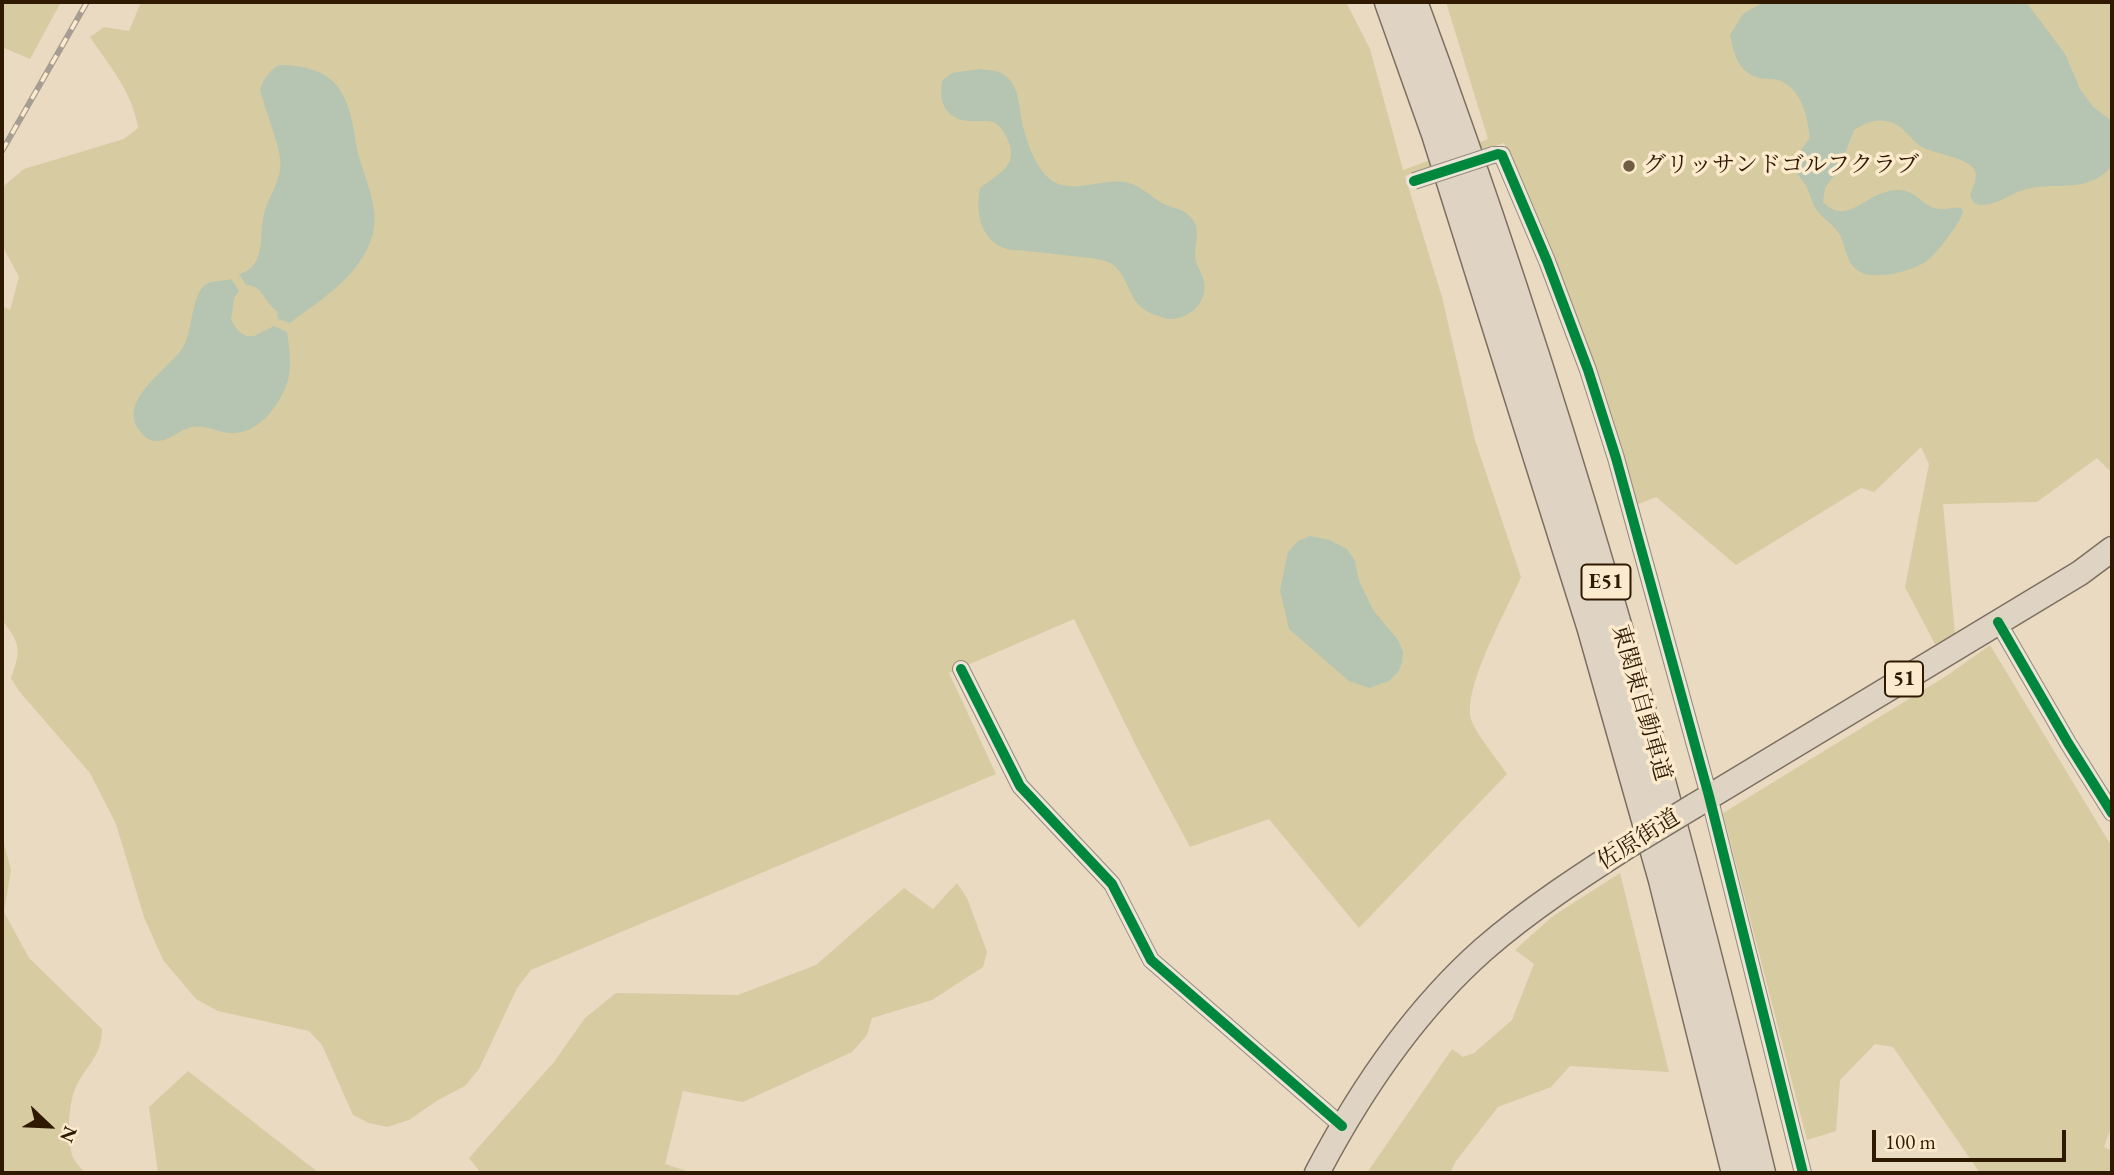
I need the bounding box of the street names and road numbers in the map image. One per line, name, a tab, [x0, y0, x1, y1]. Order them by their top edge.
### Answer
road number: E51	[1582, 564, 1630, 600]
street label: 東関東自動車道	[1606, 622, 1676, 784]
road number: 51	[1885, 662, 1923, 696]
street label: 佐原街道	[1593, 804, 1685, 876]

